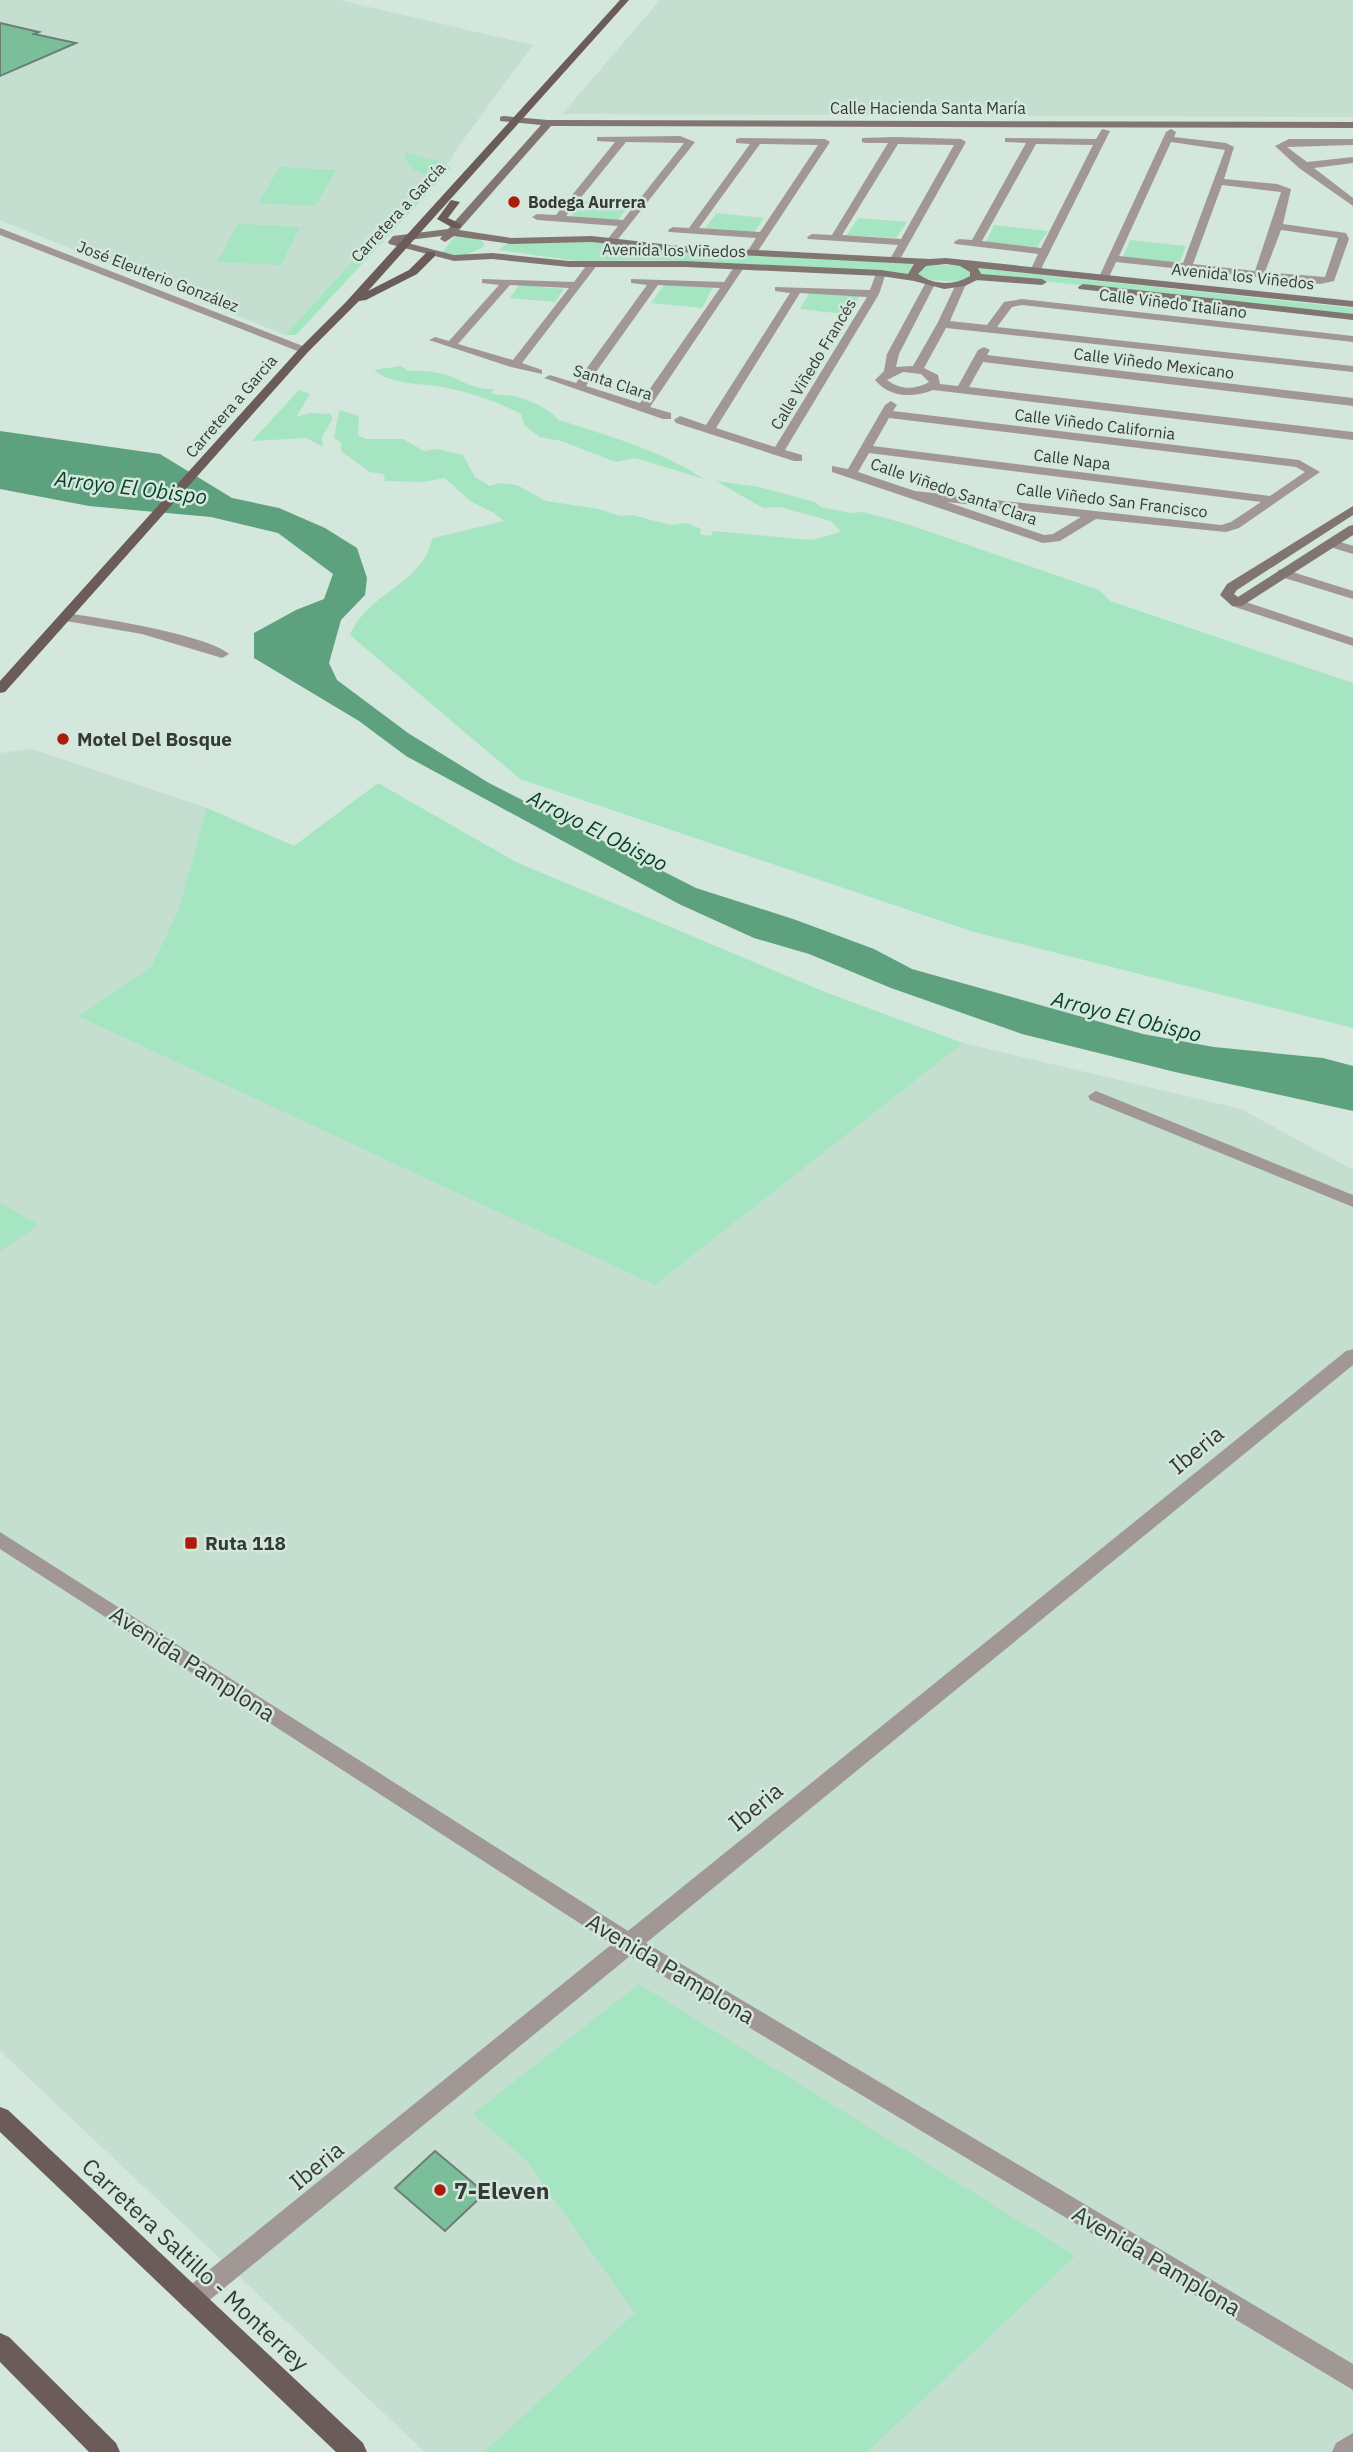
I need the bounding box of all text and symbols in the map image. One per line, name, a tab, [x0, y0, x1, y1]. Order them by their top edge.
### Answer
street label: Calle Hacienda Santa María	[830, 98, 1026, 118]
street label: Carretera a García	[346, 157, 450, 266]
place label: Bodega Aurrera	[528, 192, 646, 212]
marker: Bodega Aurrera	[506, 194, 522, 210]
street label: José Eleuterio González	[74, 236, 242, 316]
street label: Avenida los Viñedos	[602, 239, 746, 261]
street label: Avenida los Viñedos	[1171, 259, 1315, 293]
street label: Calle Viñedo Italiano	[1098, 284, 1248, 322]
street label: Calle Viñedo Francés	[766, 295, 860, 433]
street label: Calle Viñedo Mexicano	[1073, 343, 1235, 383]
street label: Carretera a Garcia	[181, 350, 281, 462]
street label: Santa Clara	[571, 360, 656, 404]
street label: Calle Viñedo California	[1014, 404, 1177, 444]
street label: Calle Napa	[1032, 444, 1112, 474]
street label: Calle Viñedo Santa Clara	[868, 453, 1041, 529]
water label: Arroyo El Obispo	[52, 464, 209, 510]
street label: Calle Viñedo San Francisco	[1015, 478, 1209, 522]
place label: Motel Del Bosque	[77, 727, 232, 751]
marker: Motel Del Bosque	[55, 731, 71, 747]
water label: Arroyo El Obispo	[522, 782, 673, 877]
water label: Arroyo El Obispo	[1048, 984, 1205, 1048]
street label: Iberia	[1163, 1418, 1229, 1480]
place label: Ruta 118	[205, 1531, 286, 1555]
marker: Ruta 118	[183, 1535, 199, 1551]
street label: Avenida Pamplona	[104, 1598, 282, 1728]
street label: Iberia	[722, 1775, 788, 1837]
street label: Avenida Pamplona	[581, 1906, 761, 2030]
street label: Iberia	[283, 2134, 349, 2196]
street label: Carretera Saltillo - Monterrey	[76, 2151, 316, 2377]
place label: 7-Eleven	[454, 2175, 550, 2205]
marker: 7-Eleven	[432, 2182, 448, 2198]
street label: Avenida Pamplona	[1067, 2198, 1247, 2322]

